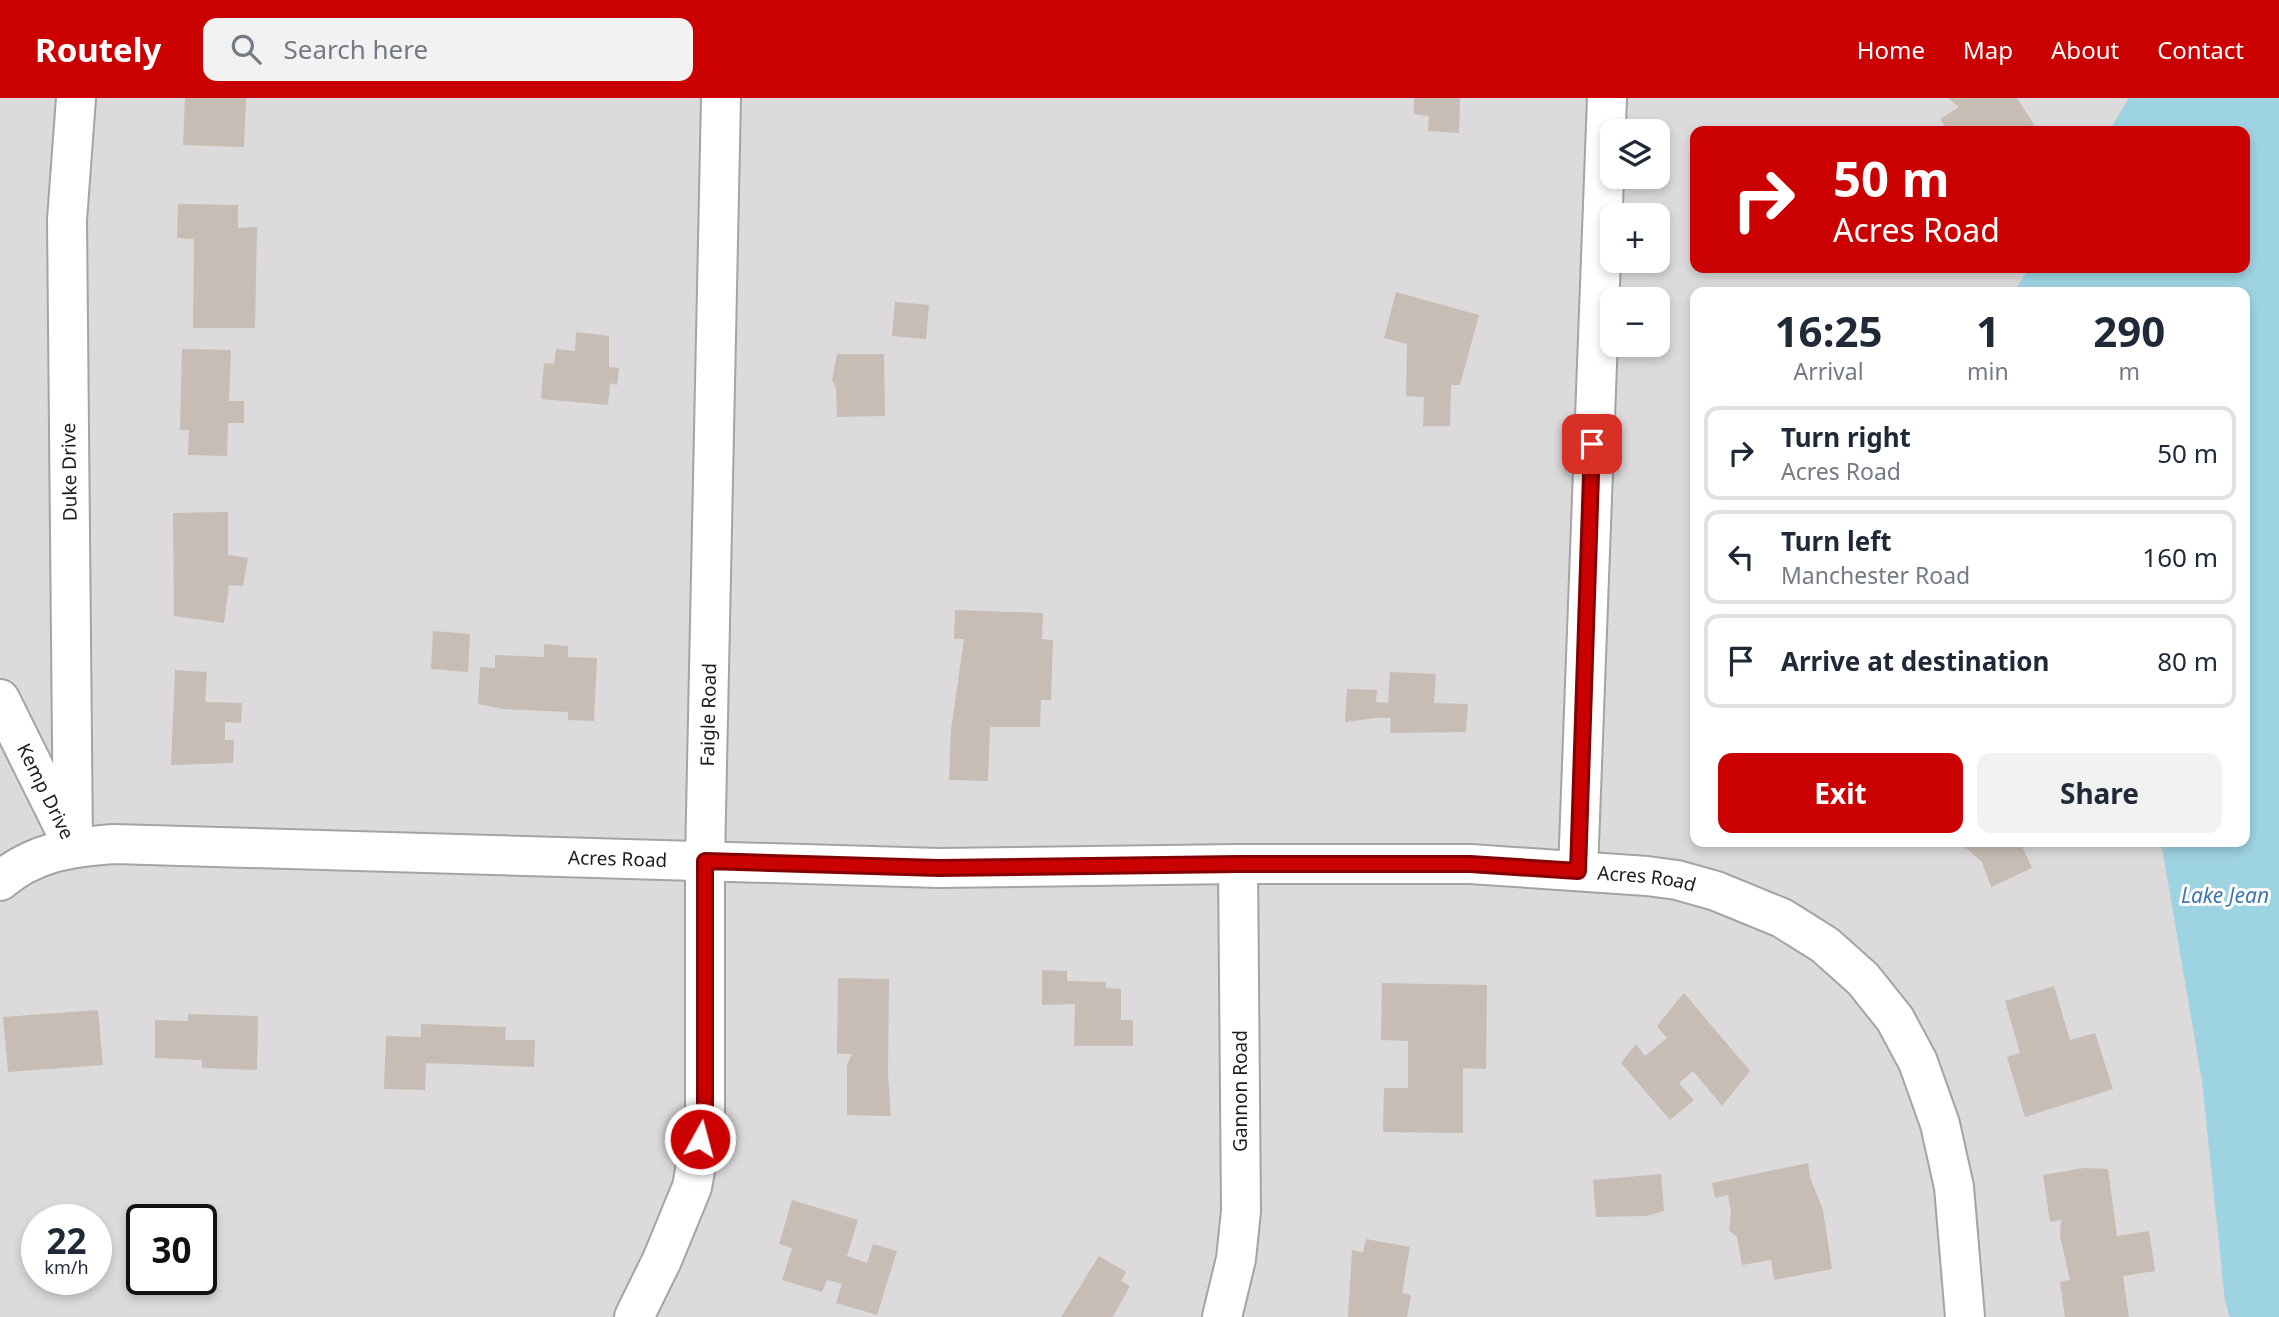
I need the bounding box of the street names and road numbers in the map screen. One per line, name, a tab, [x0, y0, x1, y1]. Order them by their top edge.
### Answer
street label: Duke Drive	[55, 423, 83, 521]
street label: Faigle Road	[694, 663, 722, 767]
street label: Kemp Drive	[11, 739, 81, 844]
street label: Acres Road	[568, 844, 668, 873]
street label: Acres Road	[1597, 860, 1699, 898]
street label: Gannon Road	[1227, 1030, 1253, 1152]

